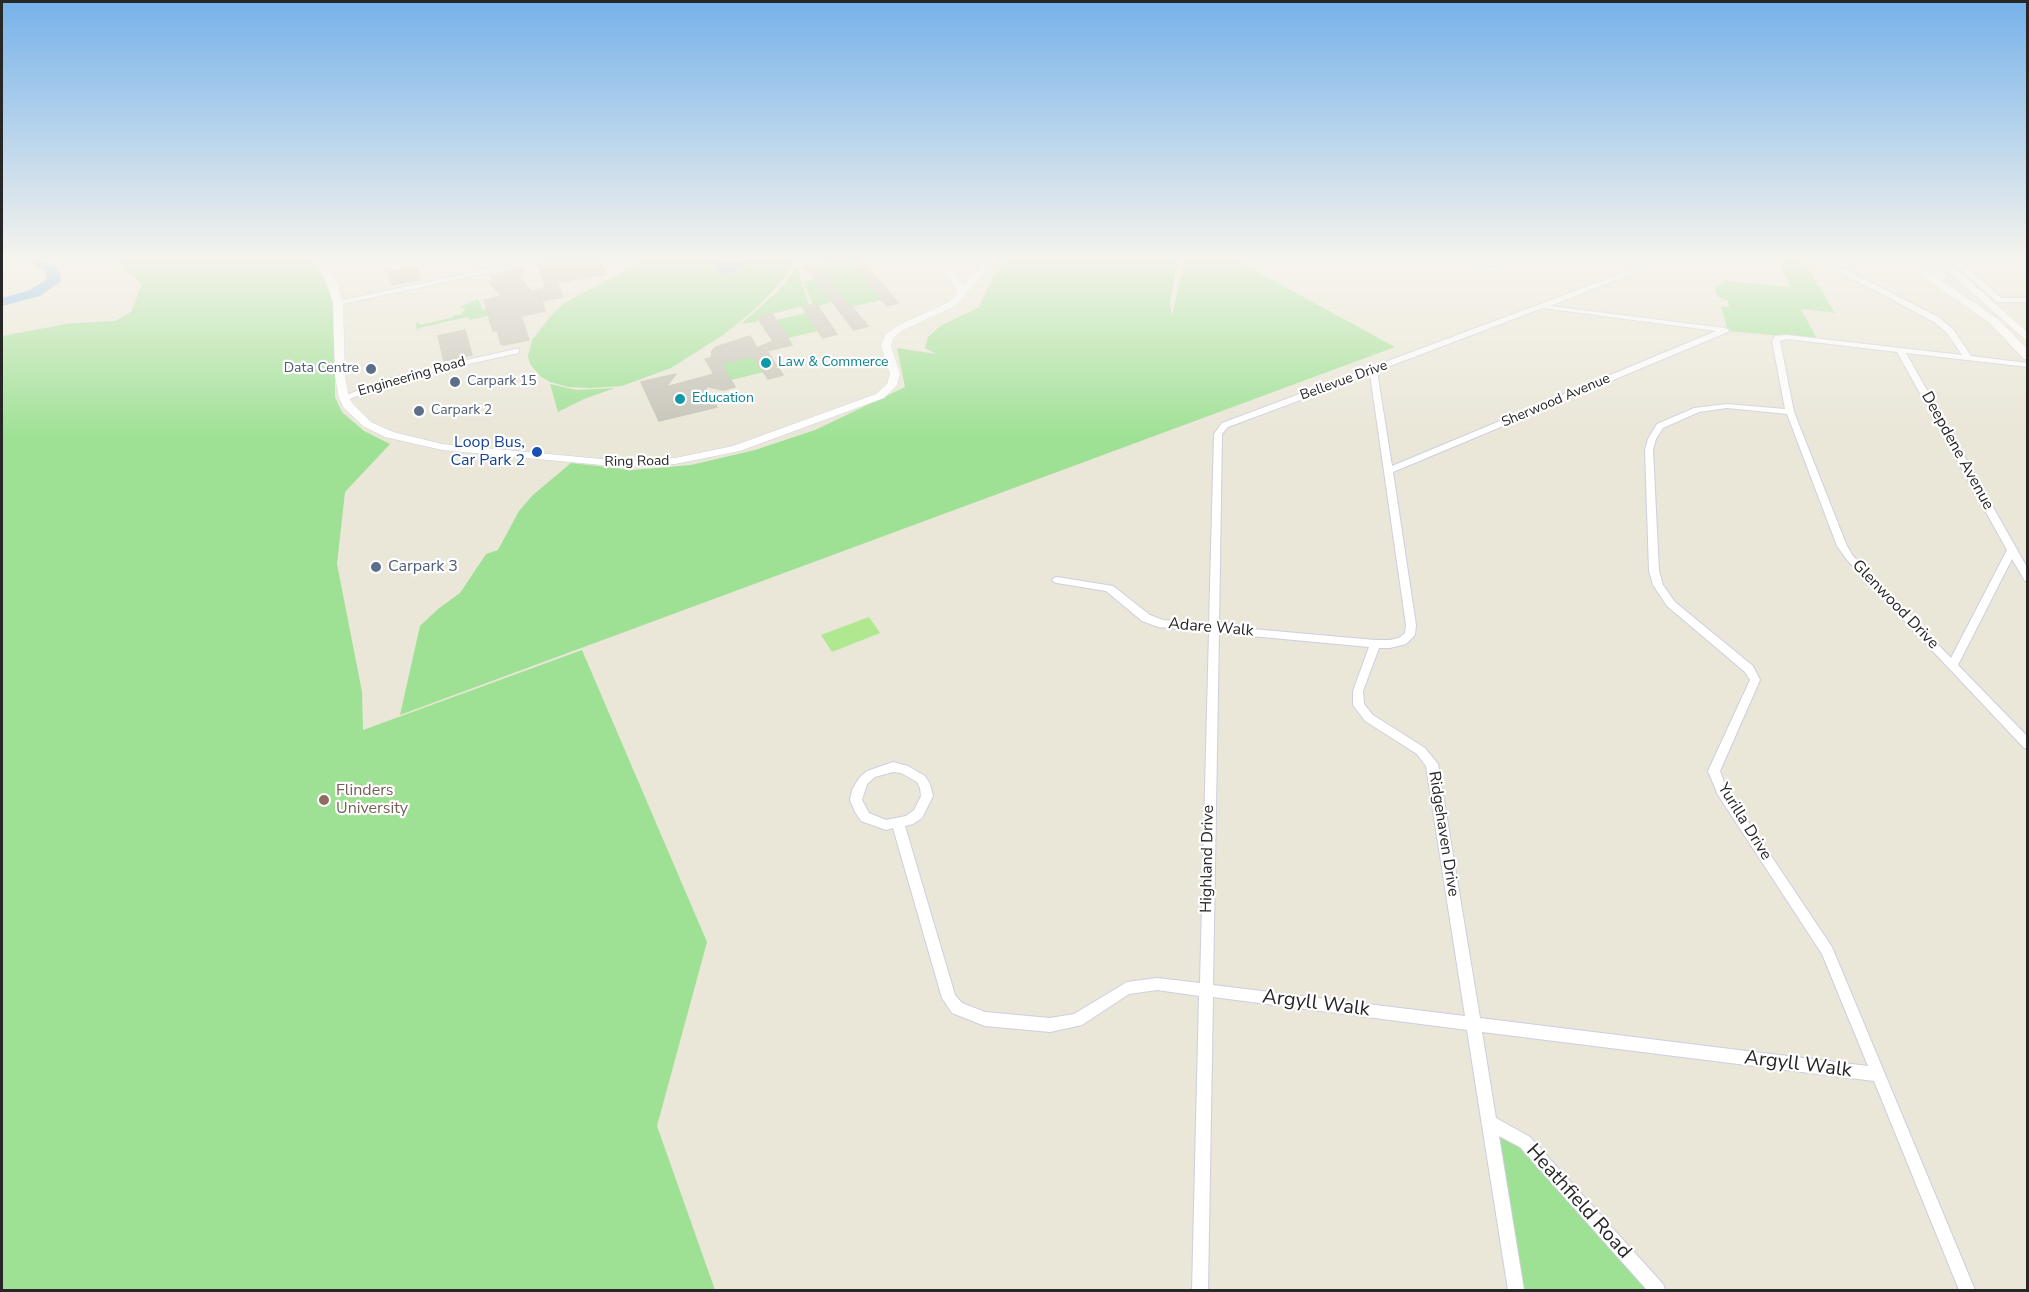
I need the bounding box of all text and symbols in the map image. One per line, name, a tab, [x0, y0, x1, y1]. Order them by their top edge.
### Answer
street label: Engineering Road	[356, 354, 468, 400]
place label: Law & Commerce	[778, 355, 888, 371]
marker: Law & Commerce	[759, 356, 773, 370]
street label: Bellevue Drive	[1298, 357, 1390, 405]
place label: Data Centre	[284, 361, 359, 377]
marker: Data Centre	[364, 362, 378, 376]
street label: Sherwood Avenue	[1499, 371, 1613, 431]
place label: Carpark 15	[467, 374, 537, 390]
marker: Carpark 15	[448, 375, 462, 389]
street label: Deepdene Avenue	[1917, 389, 1997, 513]
place label: Education	[692, 391, 754, 407]
marker: Education	[673, 392, 687, 406]
place label: Carpark 2	[431, 403, 492, 419]
marker: Carpark 2	[412, 404, 426, 418]
place label: Loop Bus, Car Park 2	[451, 433, 525, 471]
marker: Loop Bus, Car Park 2	[530, 445, 544, 459]
street label: Ring Road	[604, 453, 670, 471]
street label: Glenwood Drive	[1848, 556, 1942, 654]
place label: Carpark 3	[388, 557, 458, 577]
marker: Carpark 3	[369, 560, 383, 574]
street label: Adare Walk	[1168, 615, 1254, 641]
street label: Ridgehaven Drive	[1424, 770, 1462, 898]
street label: Yurilla Drive	[1713, 780, 1775, 864]
place label: Flinders University	[336, 781, 408, 819]
marker: Flinders University	[317, 793, 331, 807]
street label: Highland Drive	[1197, 805, 1219, 913]
street label: Argyll Walk	[1261, 986, 1371, 1022]
street label: Argyll Walk	[1743, 1047, 1853, 1083]
street label: Heathfield Road	[1520, 1140, 1636, 1264]

